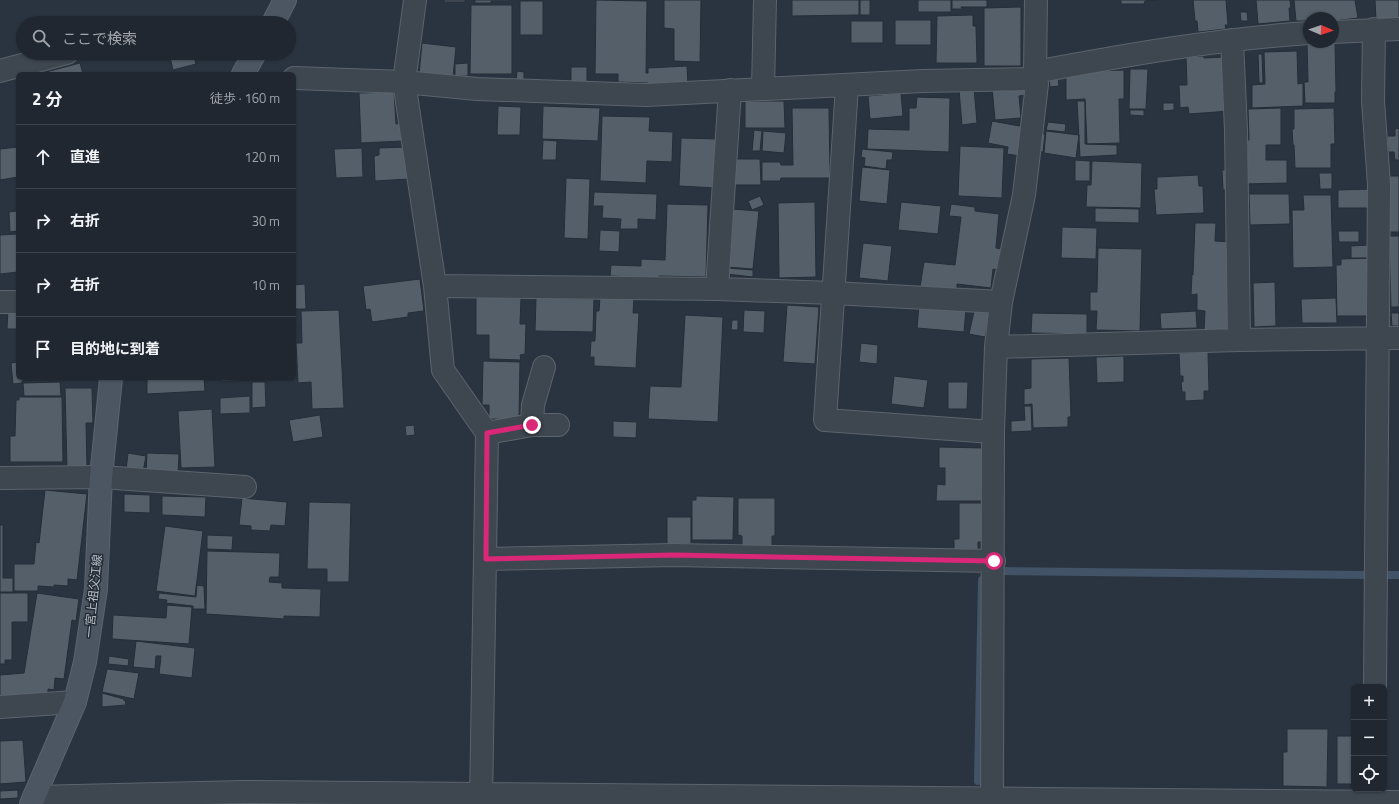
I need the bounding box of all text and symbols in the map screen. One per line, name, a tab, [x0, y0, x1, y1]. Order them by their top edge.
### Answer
north arrow	[1303, 12, 1339, 48]
search box	[16, 16, 296, 60]
icon: search	[30, 27, 52, 49]
text: ここで検索	[62, 27, 137, 50]
text: 2 分	[32, 86, 62, 112]
text: 徒歩 · 160 m	[210, 88, 280, 108]
text: 直進	[70, 145, 100, 168]
icon: ahead	[32, 146, 54, 168]
text: 120 m	[244, 147, 280, 167]
text: 右折	[70, 209, 100, 232]
icon: right	[32, 210, 54, 232]
text: 30 m	[252, 211, 280, 231]
text: 右折	[70, 273, 100, 296]
icon: right	[32, 274, 54, 296]
text: 10 m	[252, 275, 280, 295]
text: 目的地に到着	[70, 337, 160, 360]
icon: arrive	[32, 338, 54, 360]
route end	[523, 416, 541, 434]
route start	[985, 552, 1003, 570]
street label: 一宮上祖父江線	[79, 553, 107, 639]
map controls	[1351, 684, 1387, 792]
button: +	[1351, 684, 1387, 720]
button: −	[1351, 720, 1387, 756]
button: locate	[1351, 756, 1387, 792]

